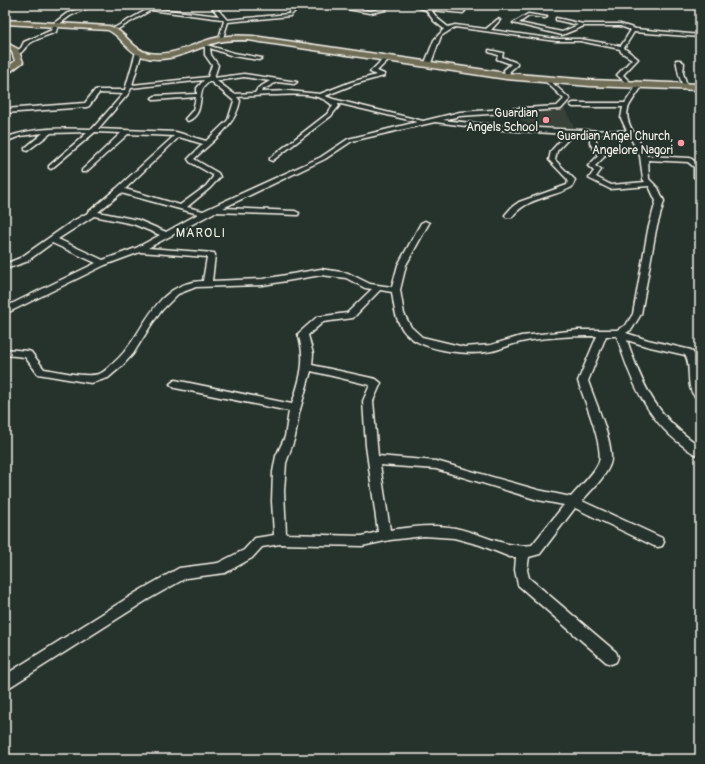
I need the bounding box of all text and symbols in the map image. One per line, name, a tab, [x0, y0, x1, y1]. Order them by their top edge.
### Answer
place label: Guardian Angels School	[466, 106, 538, 135]
marker: Guardian Angels School	[541, 115, 551, 125]
place label: Guardian Angel Church, Angelore Nagori	[557, 129, 673, 158]
marker: Guardian Angel Church, Angelore Nagori	[676, 138, 686, 148]
district label: MAROLI	[176, 225, 226, 241]

